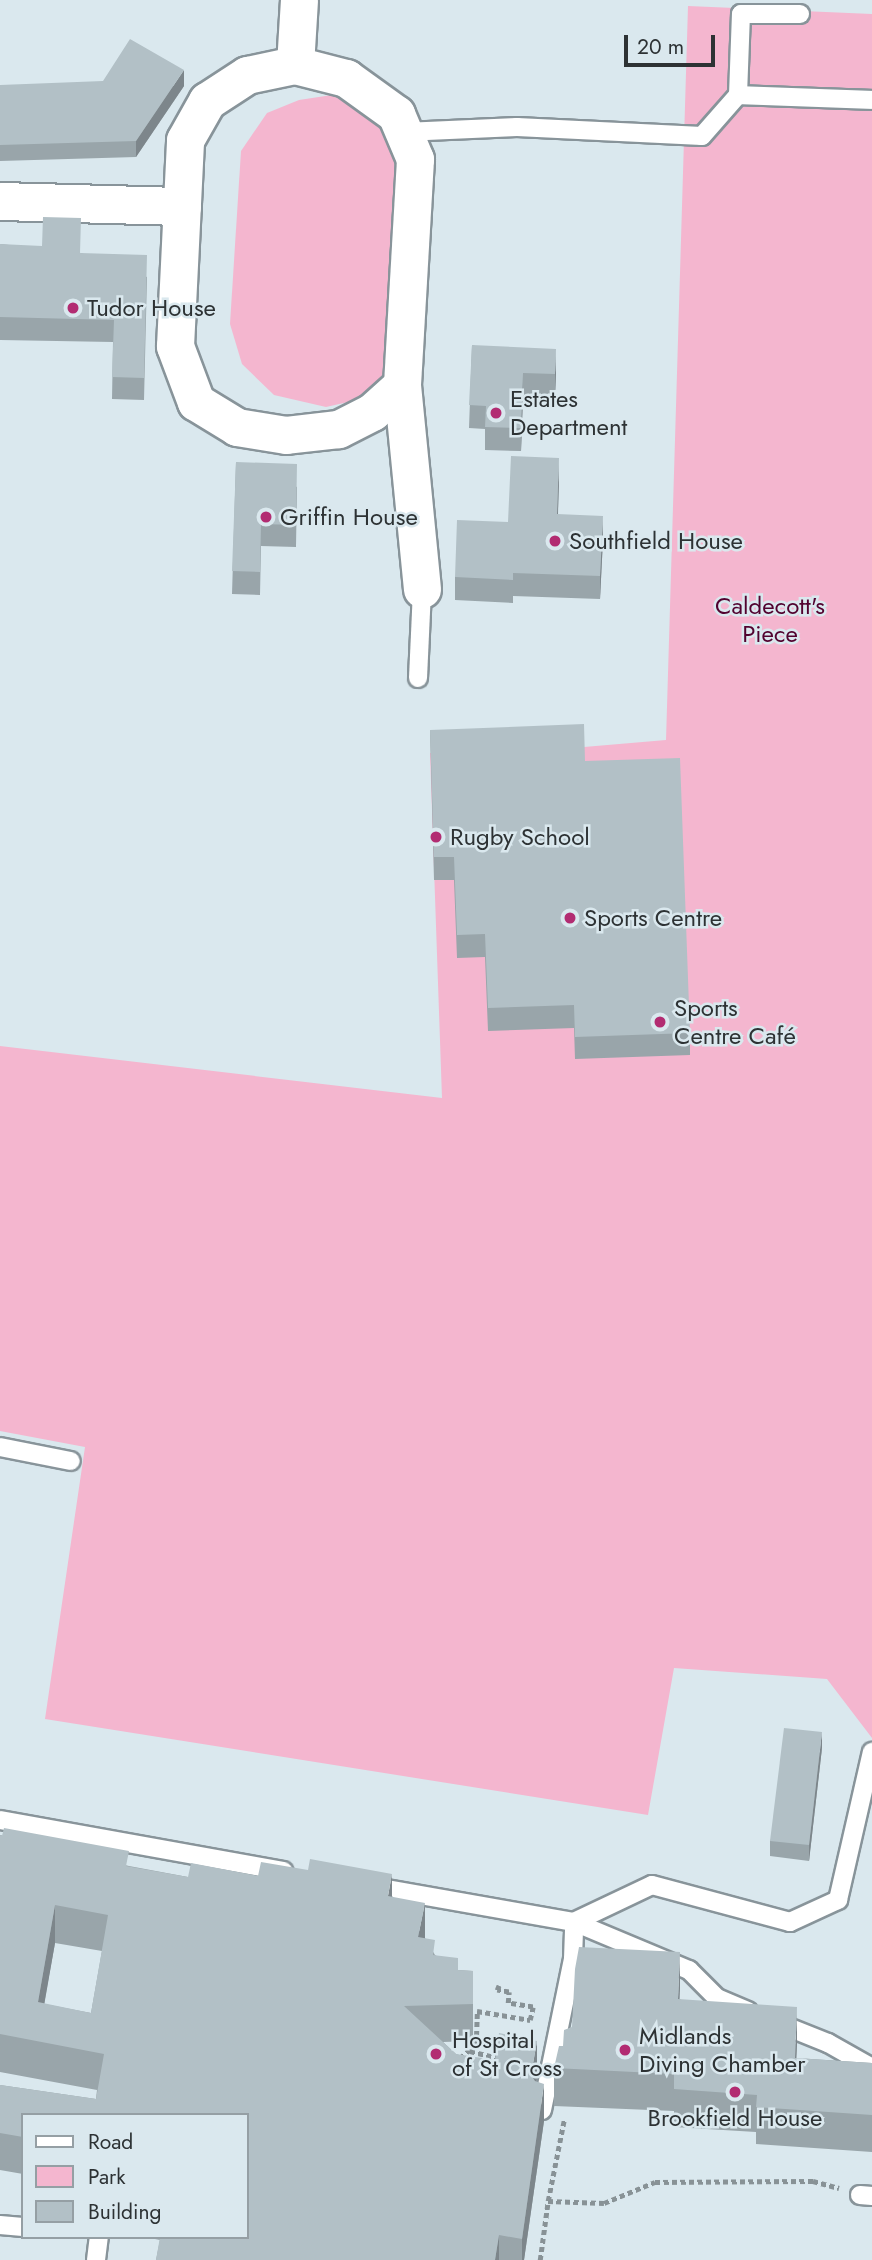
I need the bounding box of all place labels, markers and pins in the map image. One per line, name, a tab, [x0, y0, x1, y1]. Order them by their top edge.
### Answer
place label: Tudor House	[87, 294, 216, 322]
marker: Tudor House	[65, 300, 81, 316]
place label: Estates Department	[510, 385, 627, 441]
marker: Estates Department	[488, 405, 504, 421]
place label: Griffin House	[280, 503, 418, 531]
marker: Griffin House	[258, 509, 274, 525]
place label: Southfield House	[569, 527, 743, 555]
marker: Southfield House	[547, 533, 563, 549]
place label: Rugby School	[450, 823, 590, 851]
marker: Rugby School	[428, 829, 444, 845]
place label: Sports Centre	[584, 904, 722, 932]
marker: Sports Centre	[562, 910, 578, 926]
place label: Sports Centre Café	[674, 994, 796, 1050]
marker: Sports Centre Café	[652, 1014, 668, 1030]
place label: Midlands Diving Chamber	[639, 2022, 805, 2078]
place label: Hospital of St Cross	[452, 2026, 562, 2082]
marker: Midlands Diving Chamber	[617, 2042, 633, 2058]
marker: Hospital of St Cross	[426, 2044, 446, 2064]
marker: Brookfield House	[727, 2084, 743, 2100]
place label: Brookfield House	[648, 2104, 822, 2132]

